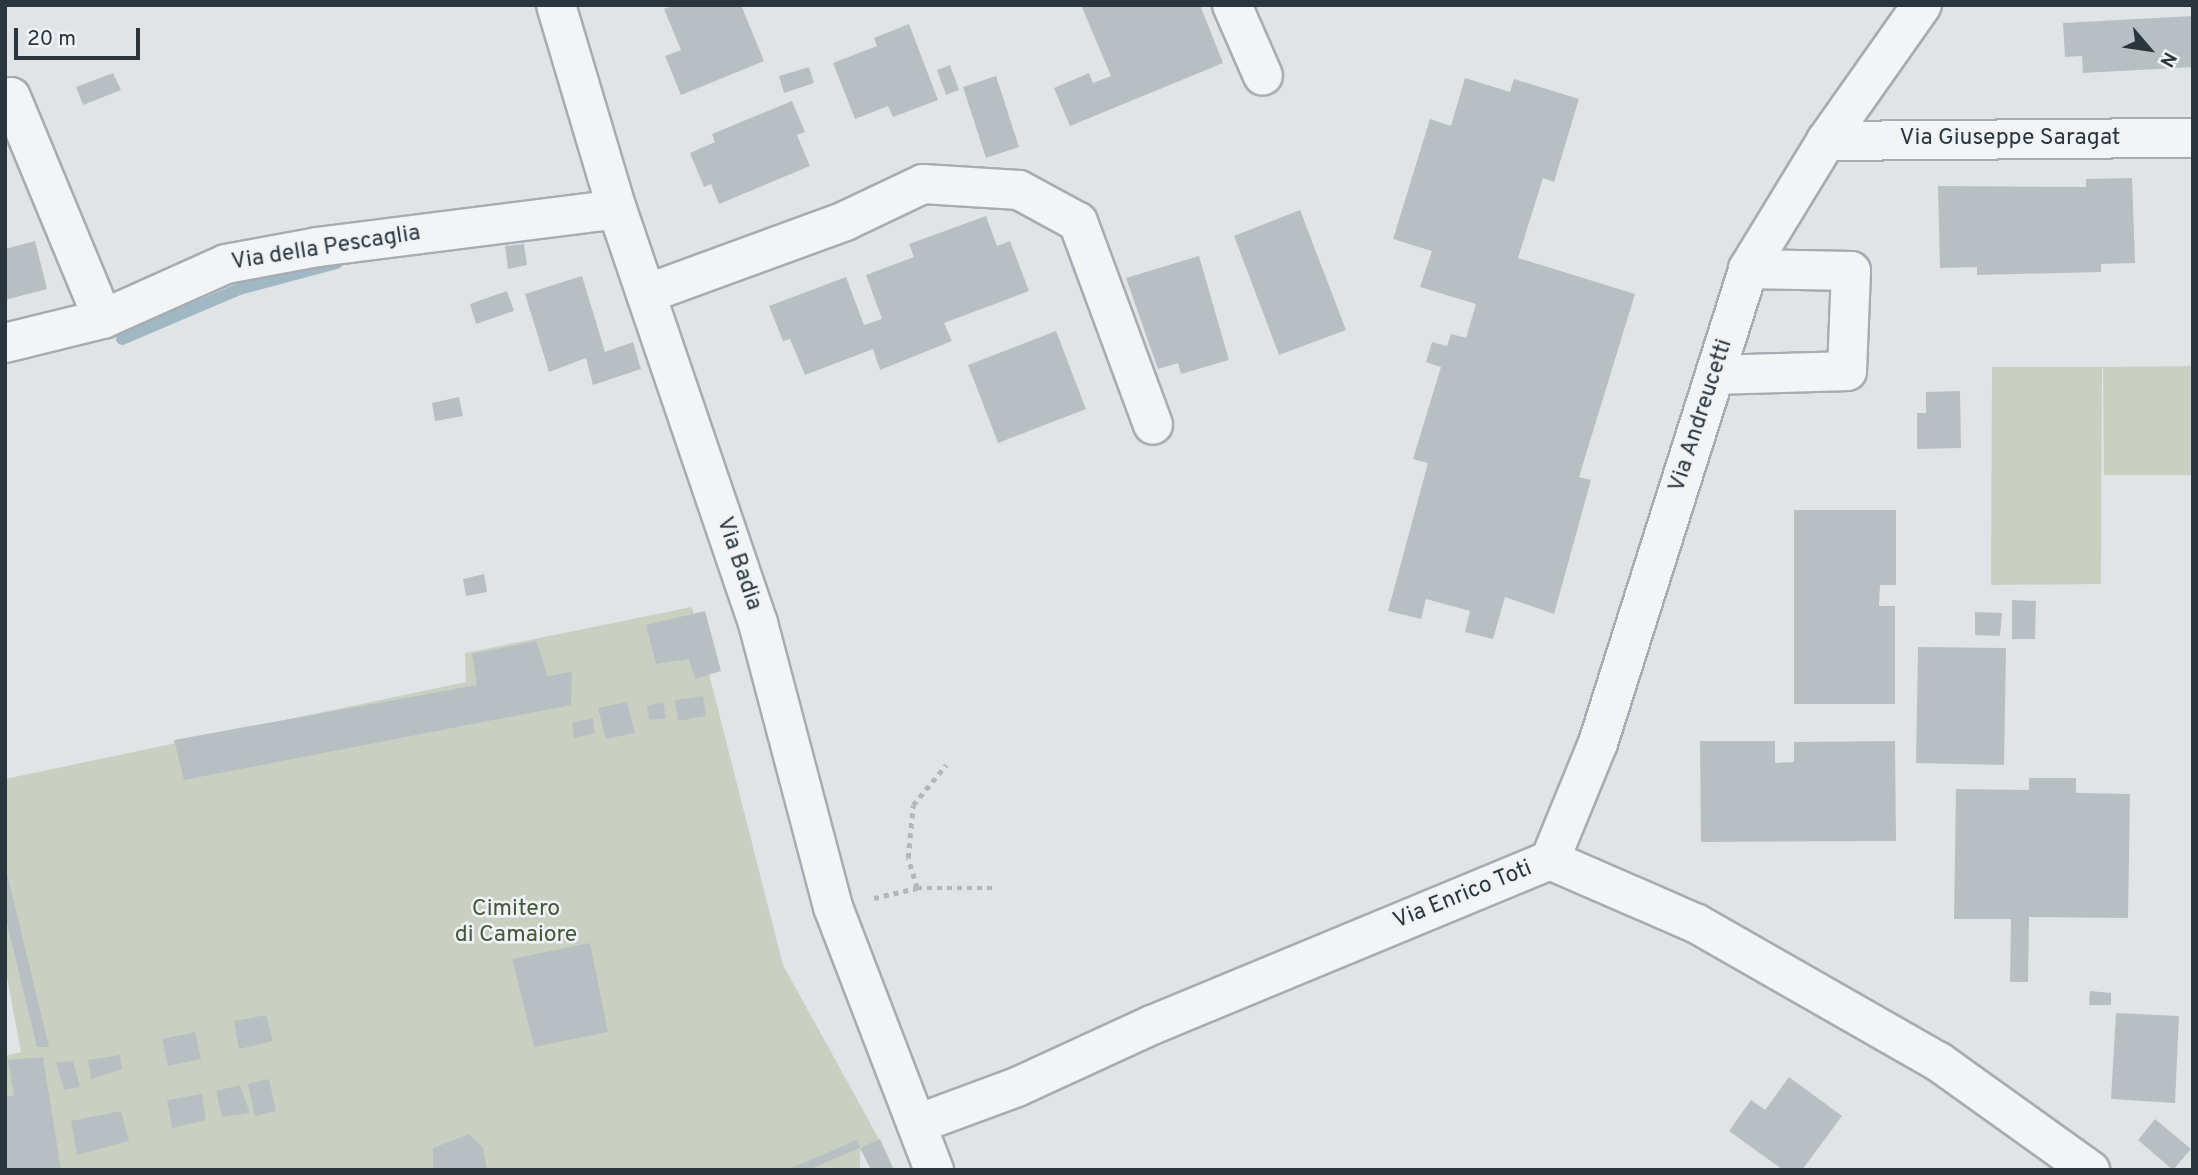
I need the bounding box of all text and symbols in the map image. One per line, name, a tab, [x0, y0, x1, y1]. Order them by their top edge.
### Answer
scale bar	[18, 14, 144, 58]
north arrow	[2114, 14, 2184, 84]
text: 20 m	[27, 26, 76, 53]
text: N	[2154, 47, 2181, 71]
street label: Via Giuseppe Saragat	[1900, 125, 2120, 153]
street label: Via della Pescaglia	[229, 220, 423, 278]
street label: Via Andreucetti	[1664, 336, 1740, 496]
street label: Via Badia	[709, 514, 767, 614]
street label: Via Enrico Toti	[1389, 856, 1537, 936]
park label: Cimitero di Camaiore	[455, 896, 577, 950]

